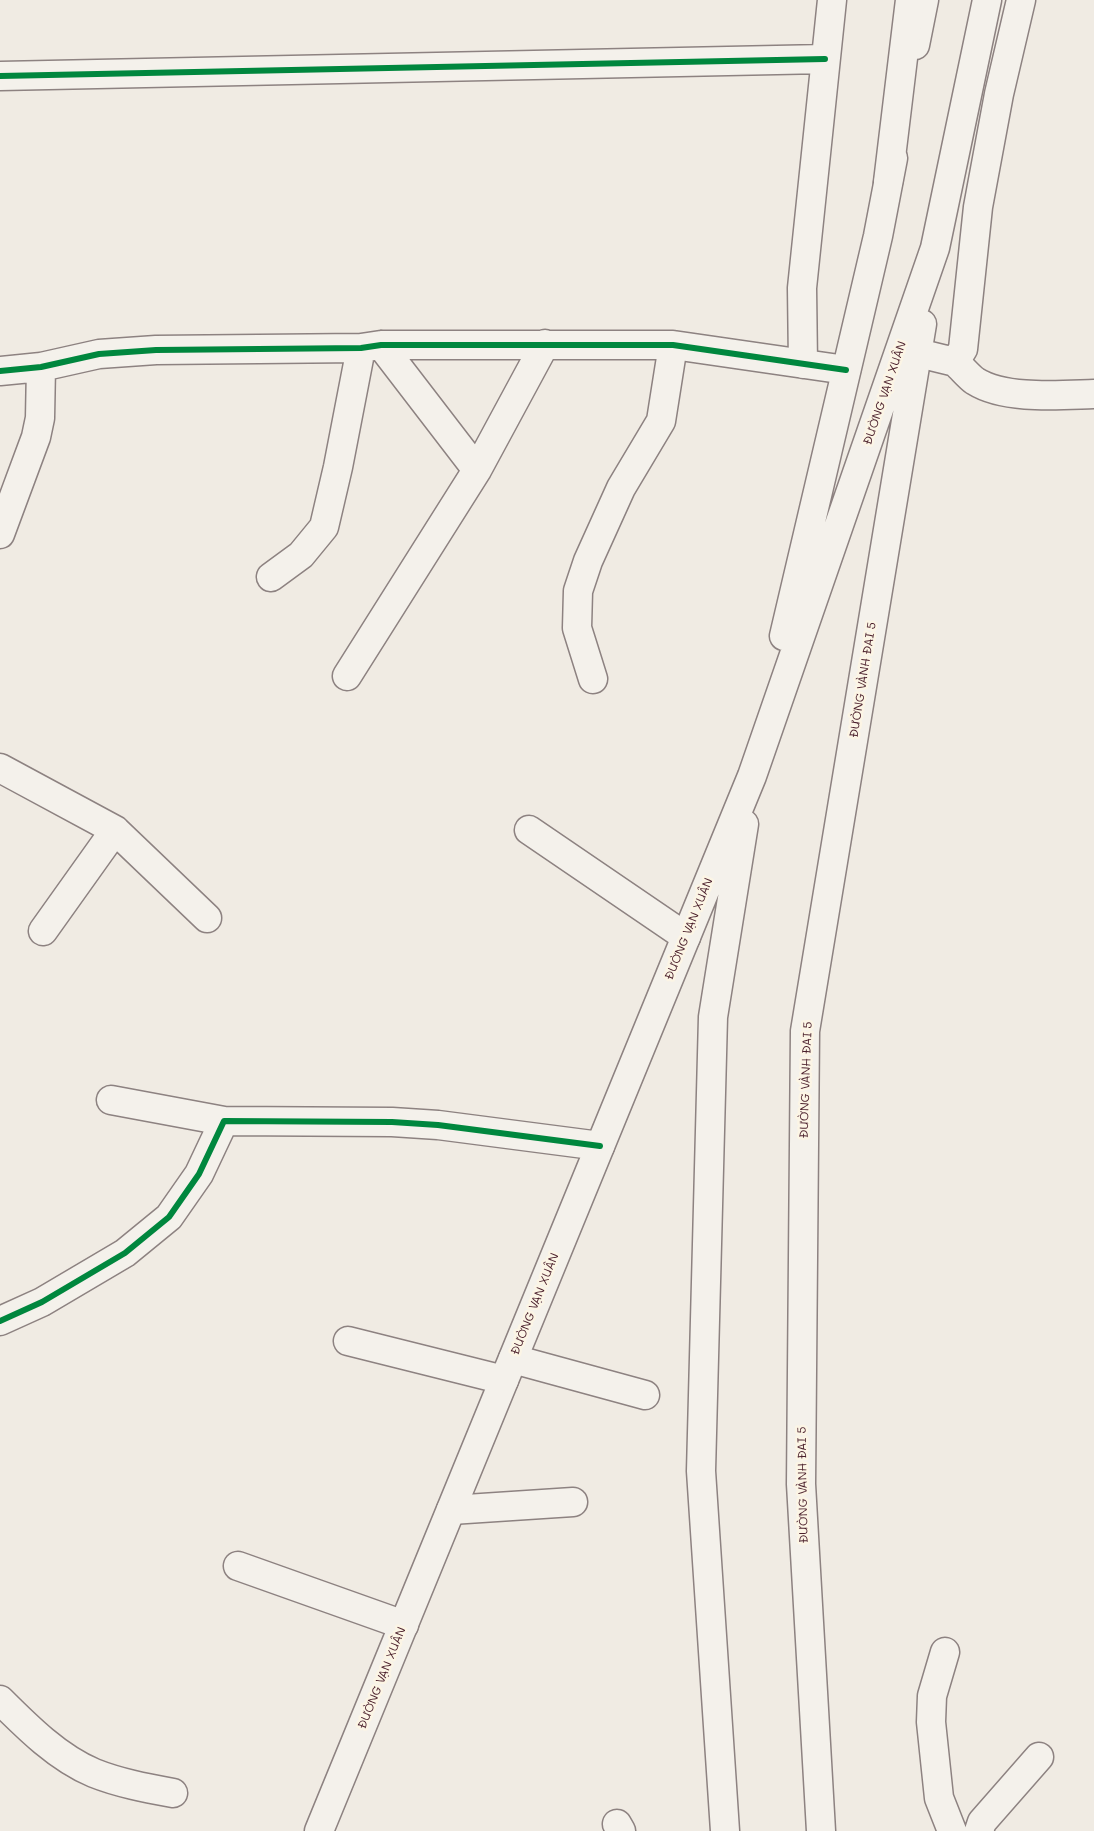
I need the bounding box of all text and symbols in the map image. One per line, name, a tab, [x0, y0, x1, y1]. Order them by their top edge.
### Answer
street label: ĐƯỜNG VẠN XUÂN	[860, 339, 910, 447]
street label: ĐƯỜNG VÀNH ĐAI 5	[847, 621, 879, 739]
street label: ĐƯỜNG VẠN XUÂN	[662, 876, 716, 982]
street label: ĐƯỜNG VÀNH ĐAI 5	[797, 1021, 815, 1139]
street label: ĐƯỜNG VẠN XUÂN	[508, 1251, 562, 1357]
street label: ĐƯỜNG VÀNH ĐAI 5	[795, 1426, 811, 1544]
street label: ĐƯỜNG VẠN XUÂN	[355, 1625, 409, 1731]

